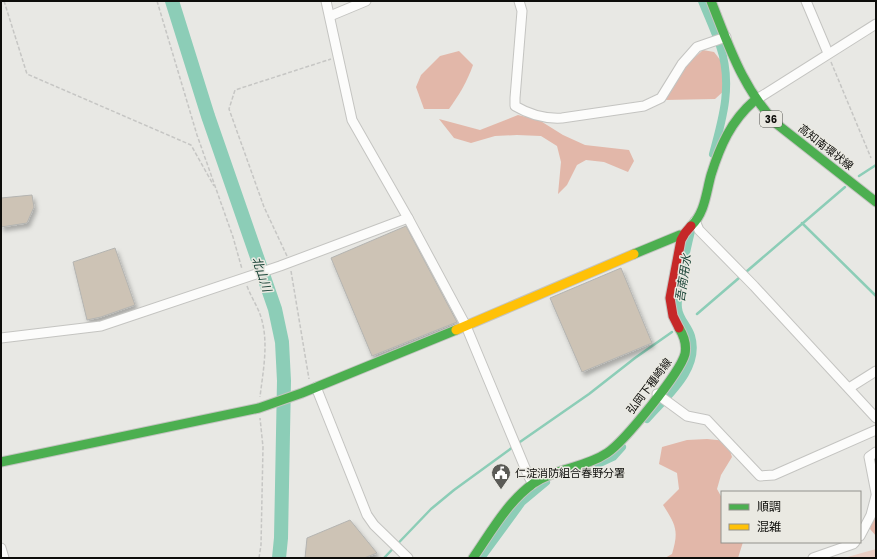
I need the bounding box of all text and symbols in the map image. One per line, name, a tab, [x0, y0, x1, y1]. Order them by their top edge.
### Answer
road number: 36	[760, 111, 782, 127]
street label: 高知南環状線	[795, 120, 857, 174]
water label: 吾南用水	[671, 251, 695, 303]
water label: 北山川	[248, 254, 277, 296]
street label: 弘岡下種崎線	[623, 355, 675, 417]
public building icon: 仁淀消防組合春野分署	[490, 462, 512, 490]
place label: 仁淀消防組合春野分署	[515, 465, 625, 481]
legend	[721, 491, 861, 543]
text: 順調	[757, 498, 781, 515]
text: 混雑	[757, 518, 781, 535]

